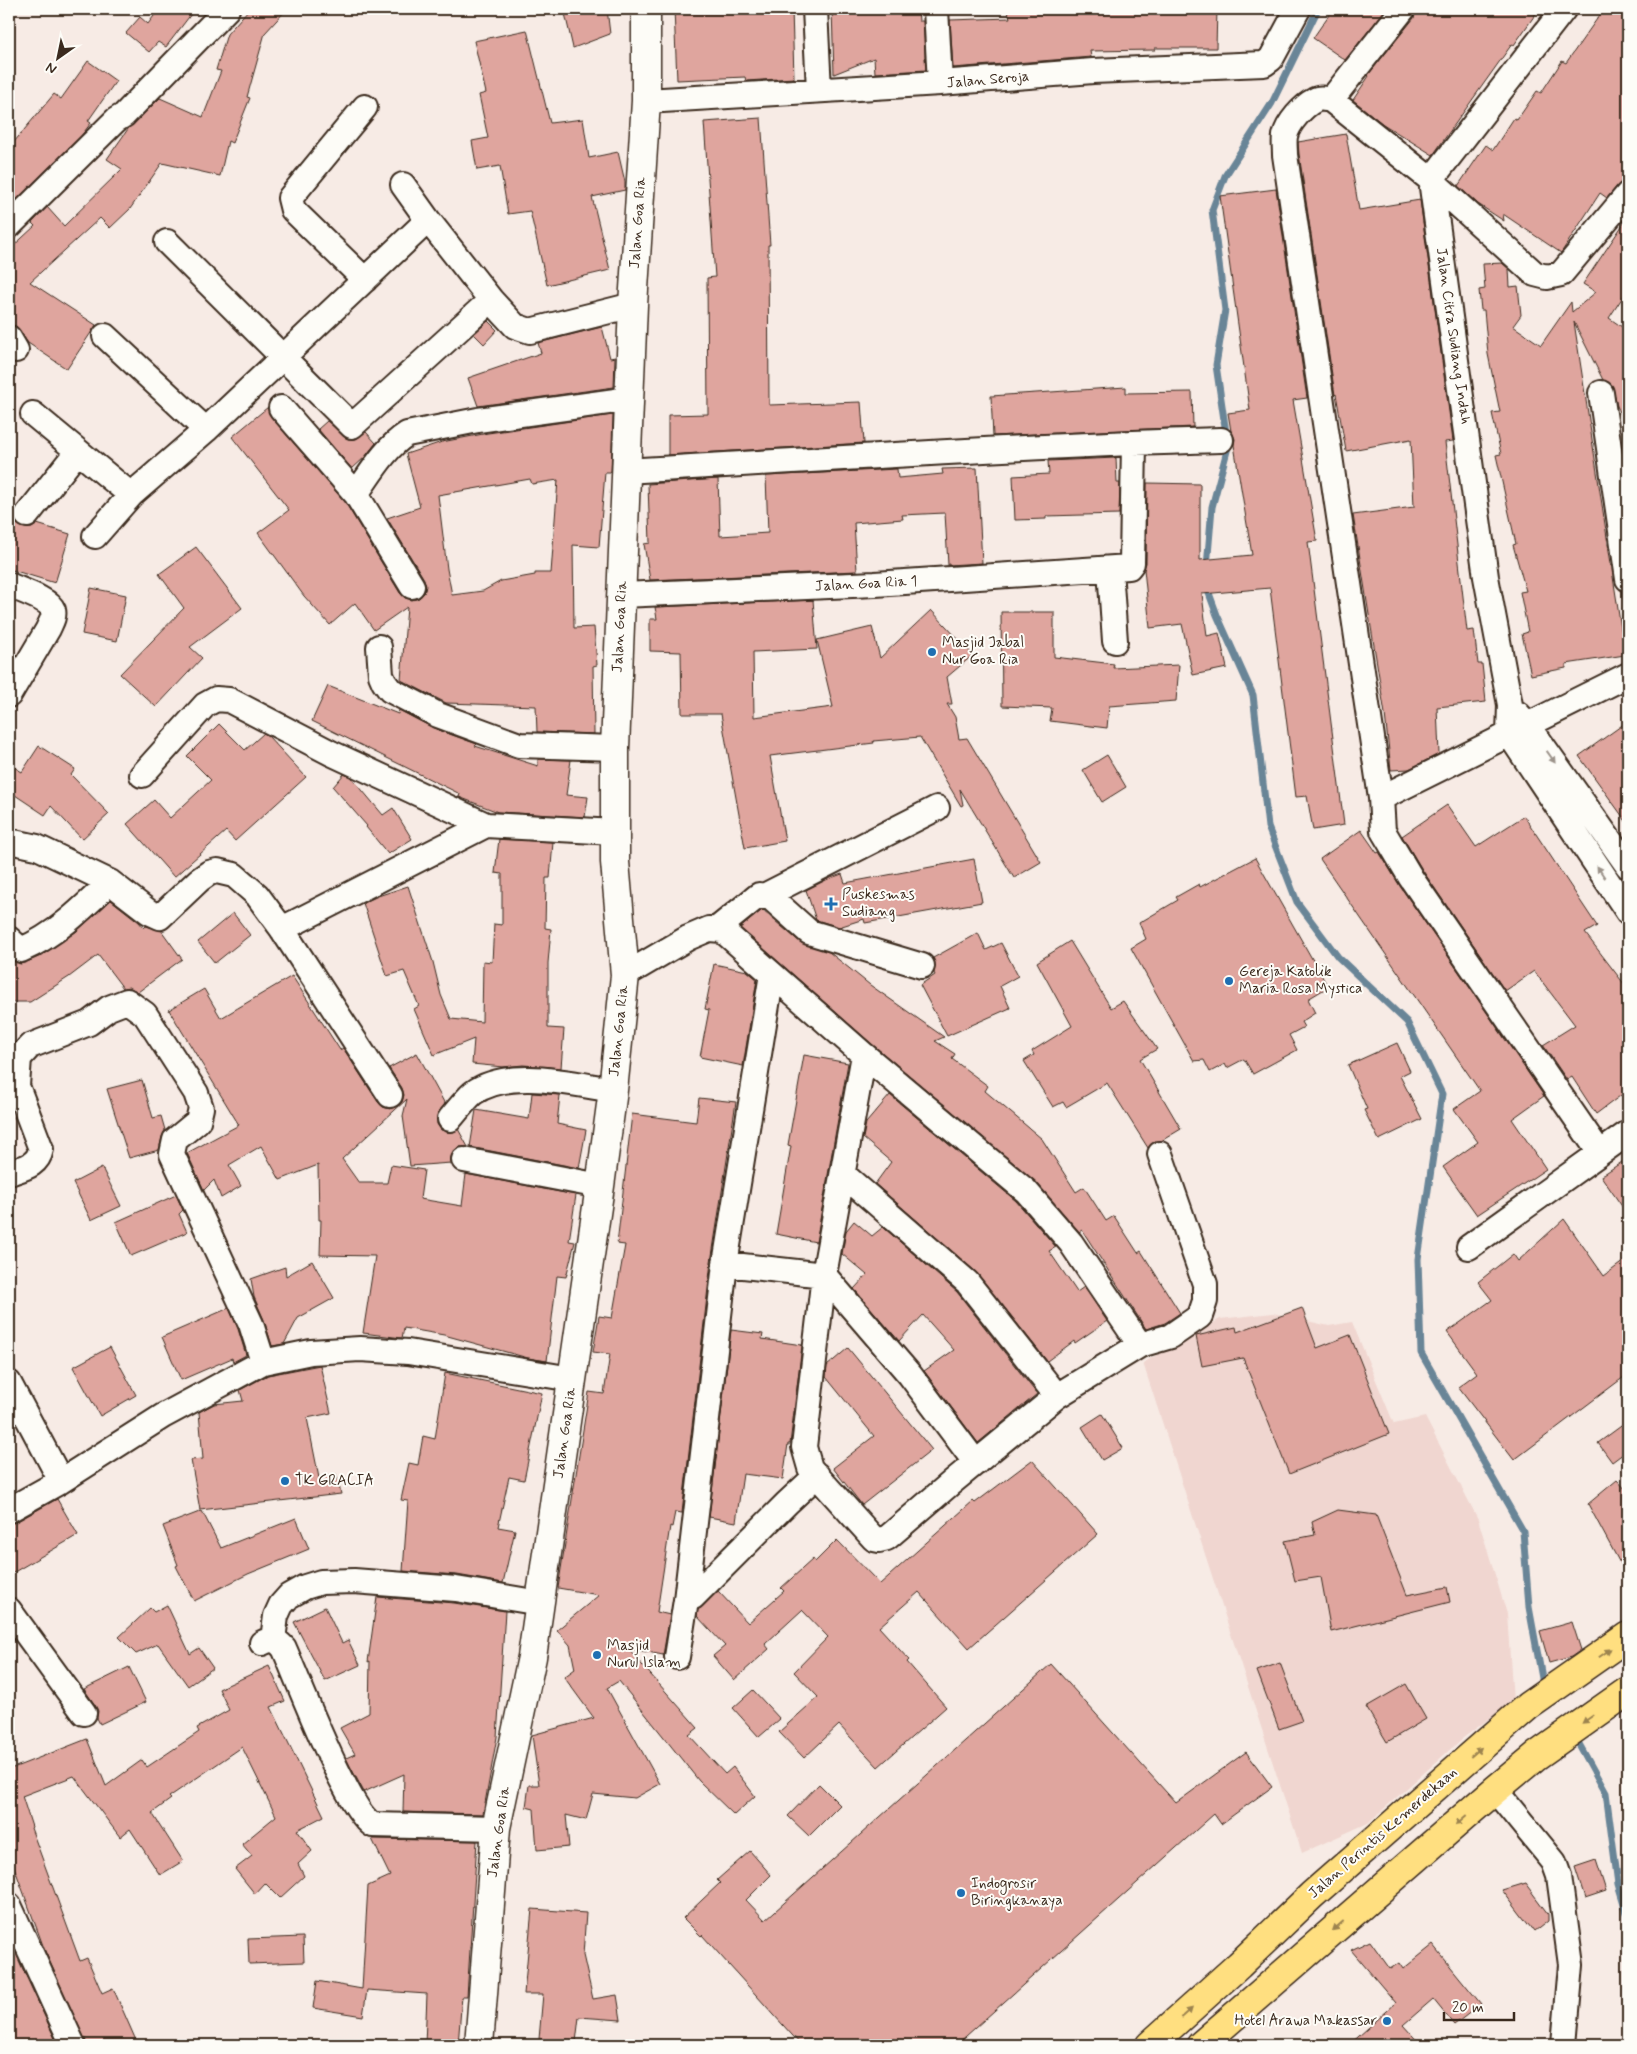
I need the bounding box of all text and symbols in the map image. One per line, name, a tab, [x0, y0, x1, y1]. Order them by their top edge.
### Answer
north arrow	[32, 32, 82, 82]
text: N	[43, 58, 60, 78]
street label: Jalan Seroja	[946, 66, 1030, 94]
street label: Jalan Goa Ria	[625, 176, 651, 270]
street label: Jalan Citra Sudiang Indah	[1431, 246, 1475, 426]
street label: Jalan Goa Ria 1	[814, 571, 918, 597]
street label: Jalan Goa Ria	[608, 580, 632, 673]
place label: Masjid Jabal Nur Goa Ria	[942, 633, 1024, 670]
marker: Masjid Jabal Nur Goa Ria	[926, 646, 938, 658]
one-way arrow	[1546, 750, 1556, 764]
one-way arrow	[1596, 865, 1606, 879]
place label: Puskesmas Sudiang	[842, 885, 915, 922]
marker: Puskesmas Sudiang	[824, 897, 838, 911]
place label: Gereja Katolik Maria Rosa Mystica	[1239, 962, 1362, 999]
marker: Gereja Katolik Maria Rosa Mystica	[1223, 975, 1235, 987]
street label: Jalan Goa Ria	[604, 983, 634, 1078]
street label: Jalan Goa Ria	[549, 1385, 581, 1480]
place label: TK GRACIA	[295, 1471, 374, 1491]
marker: TK GRACIA	[279, 1475, 291, 1487]
place label: Masjid Nurul Islam	[607, 1636, 681, 1673]
one-way arrow	[1598, 1648, 1611, 1658]
marker: Masjid Nurul Islam	[591, 1649, 603, 1661]
one-way arrow	[1582, 1714, 1595, 1724]
one-way arrow	[1470, 1746, 1483, 1757]
street label: Jalan Perintis Kemerdekaan	[1304, 1763, 1462, 1903]
street label: Jalan Goa Ria	[483, 1784, 515, 1879]
one-way arrow	[1454, 1814, 1467, 1825]
place label: Indogrosir Biringkanaya	[971, 1874, 1063, 1911]
marker: Indogrosir Biringkanaya	[955, 1887, 967, 1899]
one-way arrow	[1333, 1920, 1345, 1932]
scale bar	[1444, 1989, 1514, 2021]
text: 20 m	[1452, 1998, 1484, 2018]
one-way arrow	[1180, 2007, 1192, 2019]
place label: Hotel Arawa Makassar	[1235, 2011, 1377, 2031]
marker: Hotel Arawa Makassar	[1381, 2015, 1393, 2027]

